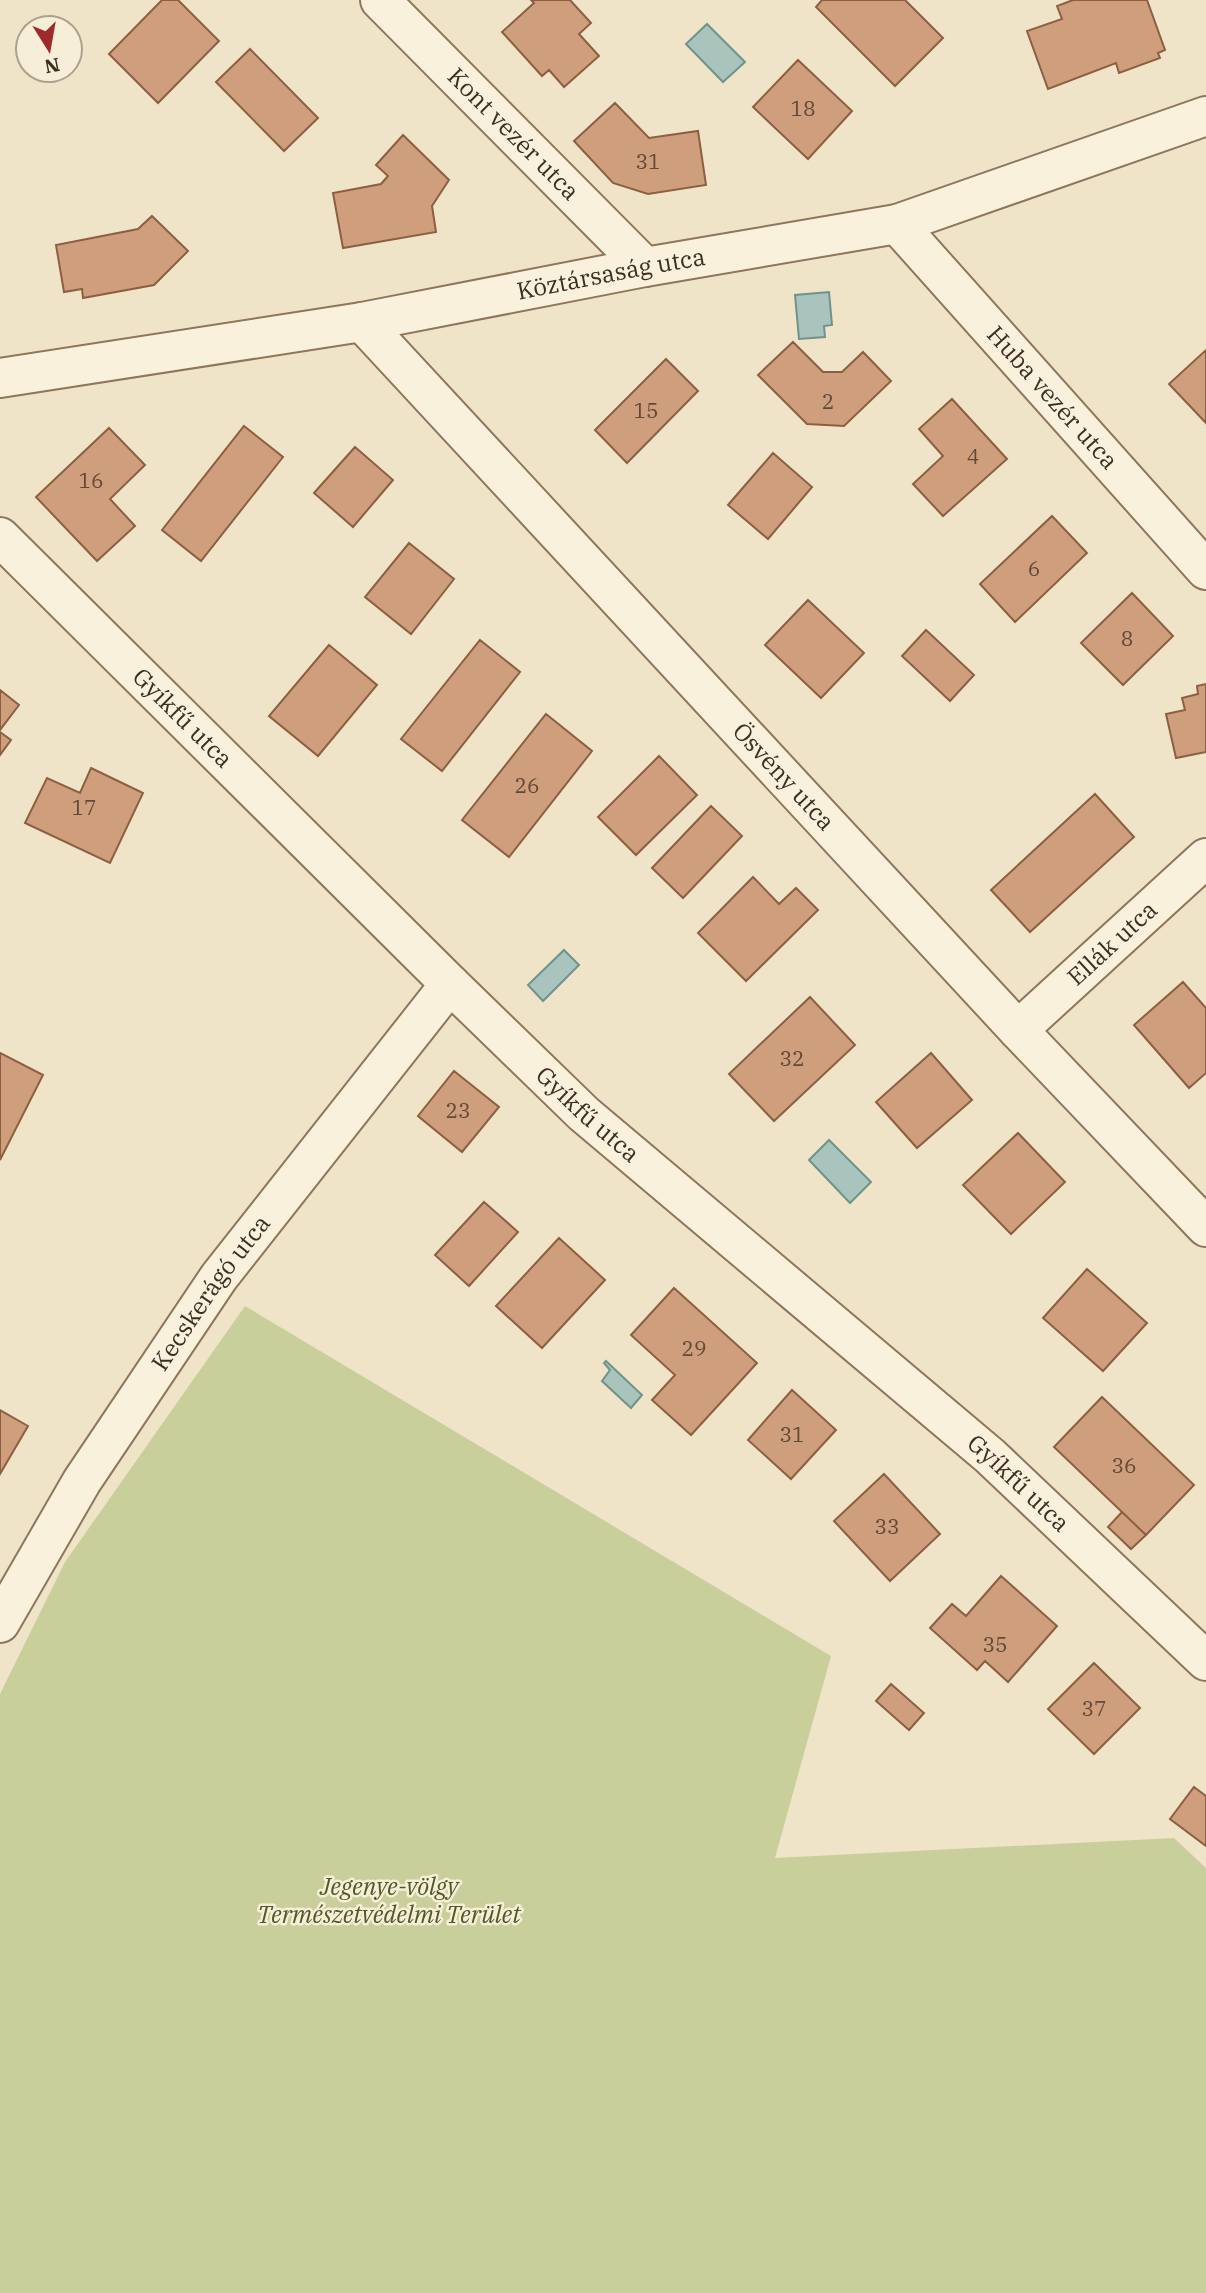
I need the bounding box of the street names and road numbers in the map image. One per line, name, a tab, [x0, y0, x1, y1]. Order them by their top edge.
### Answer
street label: Kont vezér utca	[441, 60, 587, 207]
street label: Köztársaság utca	[514, 240, 708, 307]
street label: Huba vezér utca	[980, 319, 1126, 476]
street label: Gyíkfű utca	[126, 661, 240, 774]
street label: Ösvény utca	[726, 715, 842, 837]
street label: Ellák utca	[1060, 893, 1164, 992]
street label: Gyíkfű utca	[529, 1059, 647, 1169]
street label: Kecskerágó utca	[144, 1208, 277, 1377]
street label: Gyíkfű utca	[961, 1427, 1077, 1538]

